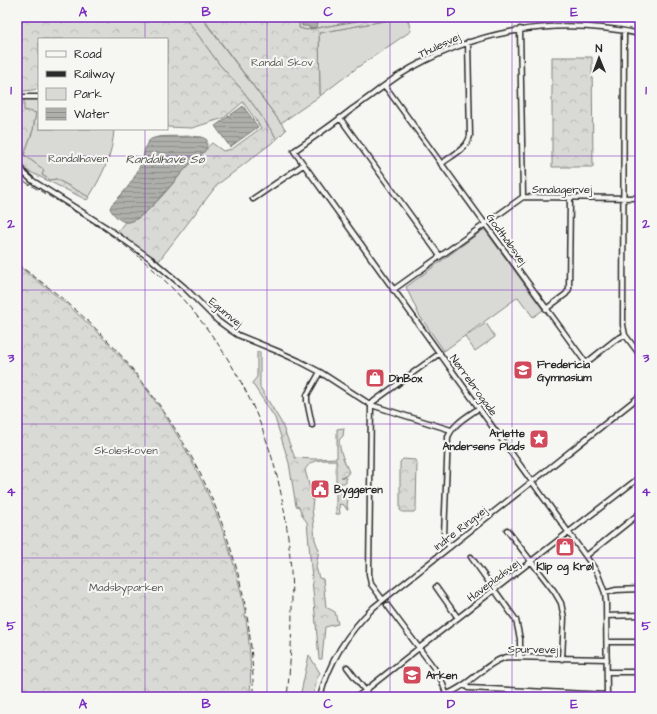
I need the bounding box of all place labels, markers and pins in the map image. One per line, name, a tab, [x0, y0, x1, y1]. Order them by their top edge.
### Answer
place label: Fredericia Gymnasium	[537, 357, 592, 387]
school or university icon: Fredericia Gymnasium	[512, 359, 534, 381]
shop icon: DinBox	[364, 367, 386, 389]
place label: DinBox	[389, 371, 423, 386]
place label: Arlette Andersens Plads	[442, 426, 525, 454]
place icon: Arlette Andersens Plads	[528, 428, 550, 450]
public building icon: Byggeren	[309, 478, 331, 500]
place label: Byggeren	[334, 482, 383, 499]
shop icon: Klip og Krøl	[554, 536, 576, 558]
place label: Klip og Krøl	[536, 559, 594, 576]
school or university icon: Arken	[401, 664, 423, 686]
place label: Arken	[426, 668, 458, 683]

